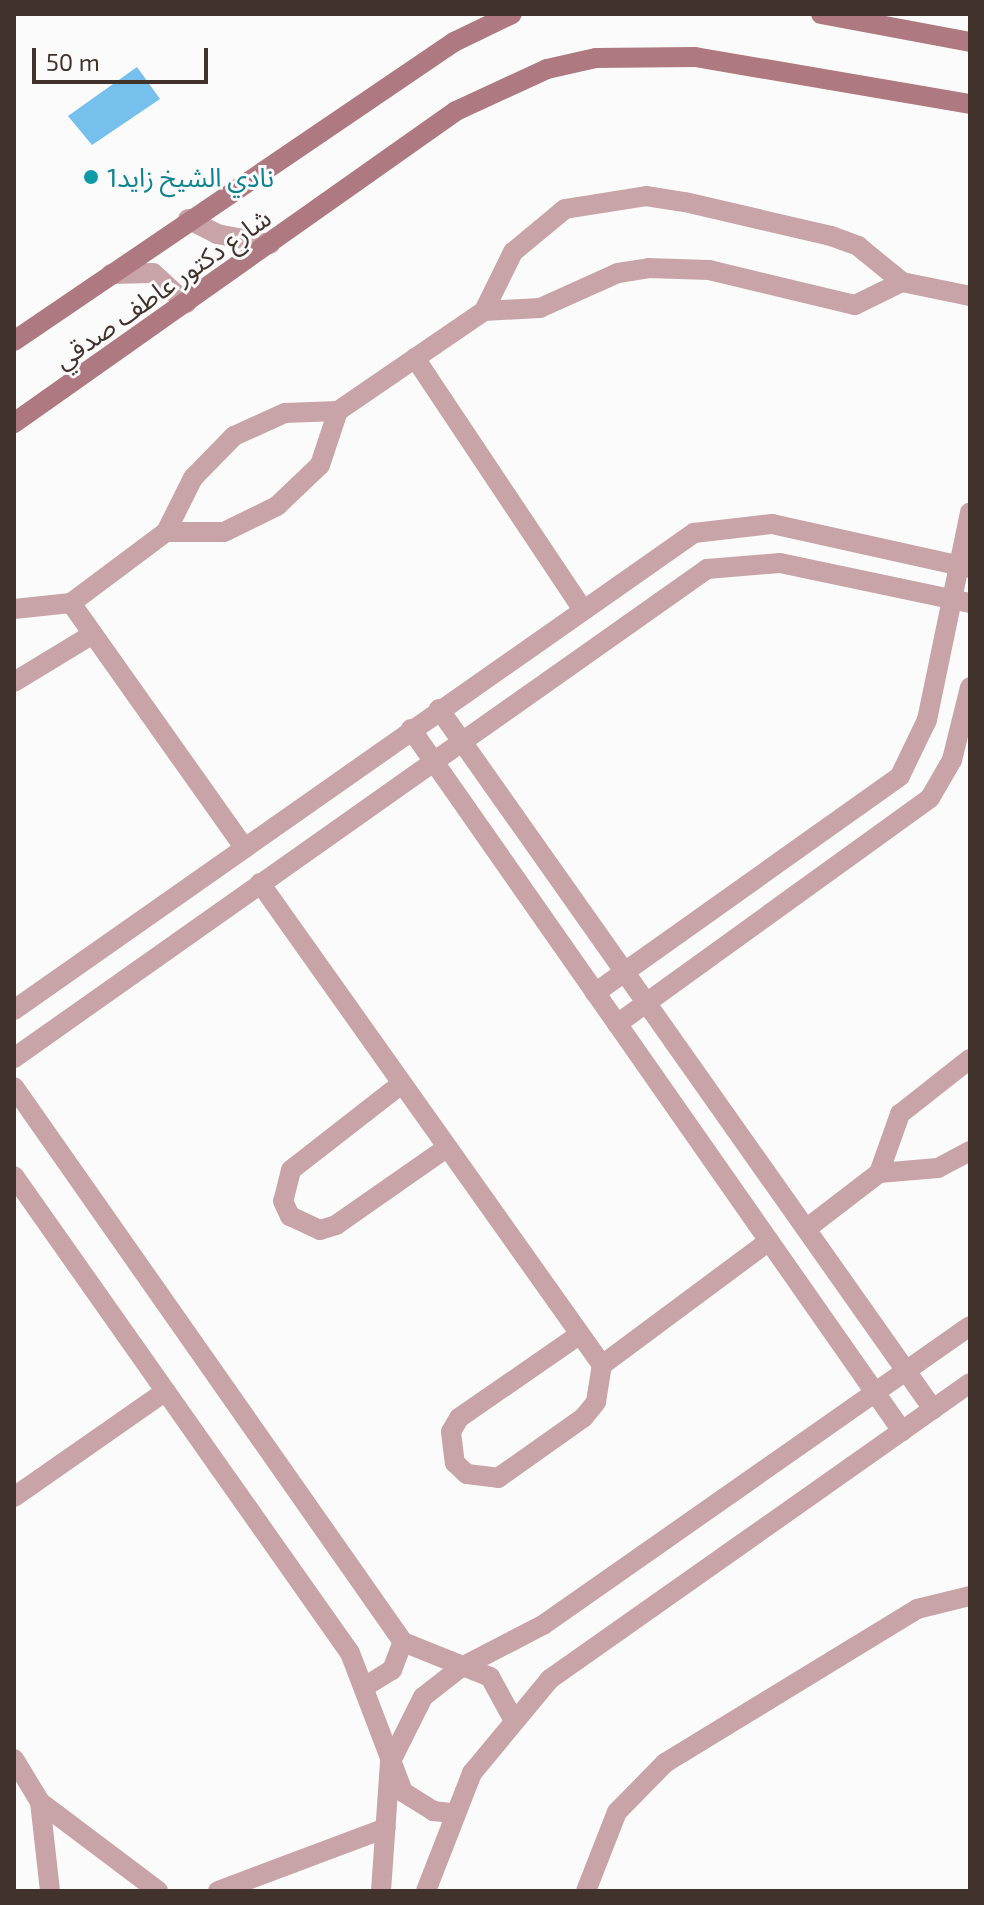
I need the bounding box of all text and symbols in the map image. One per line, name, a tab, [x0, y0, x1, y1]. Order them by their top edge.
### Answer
scale bar	[36, 32, 212, 82]
text: 50 m	[46, 47, 100, 76]
place label: نادي الشيخ زايد1	[107, 161, 274, 193]
marker: نادي الشيخ زايد1	[82, 168, 100, 186]
street label: شارع دكتور عاطف صدقي	[48, 201, 276, 375]

